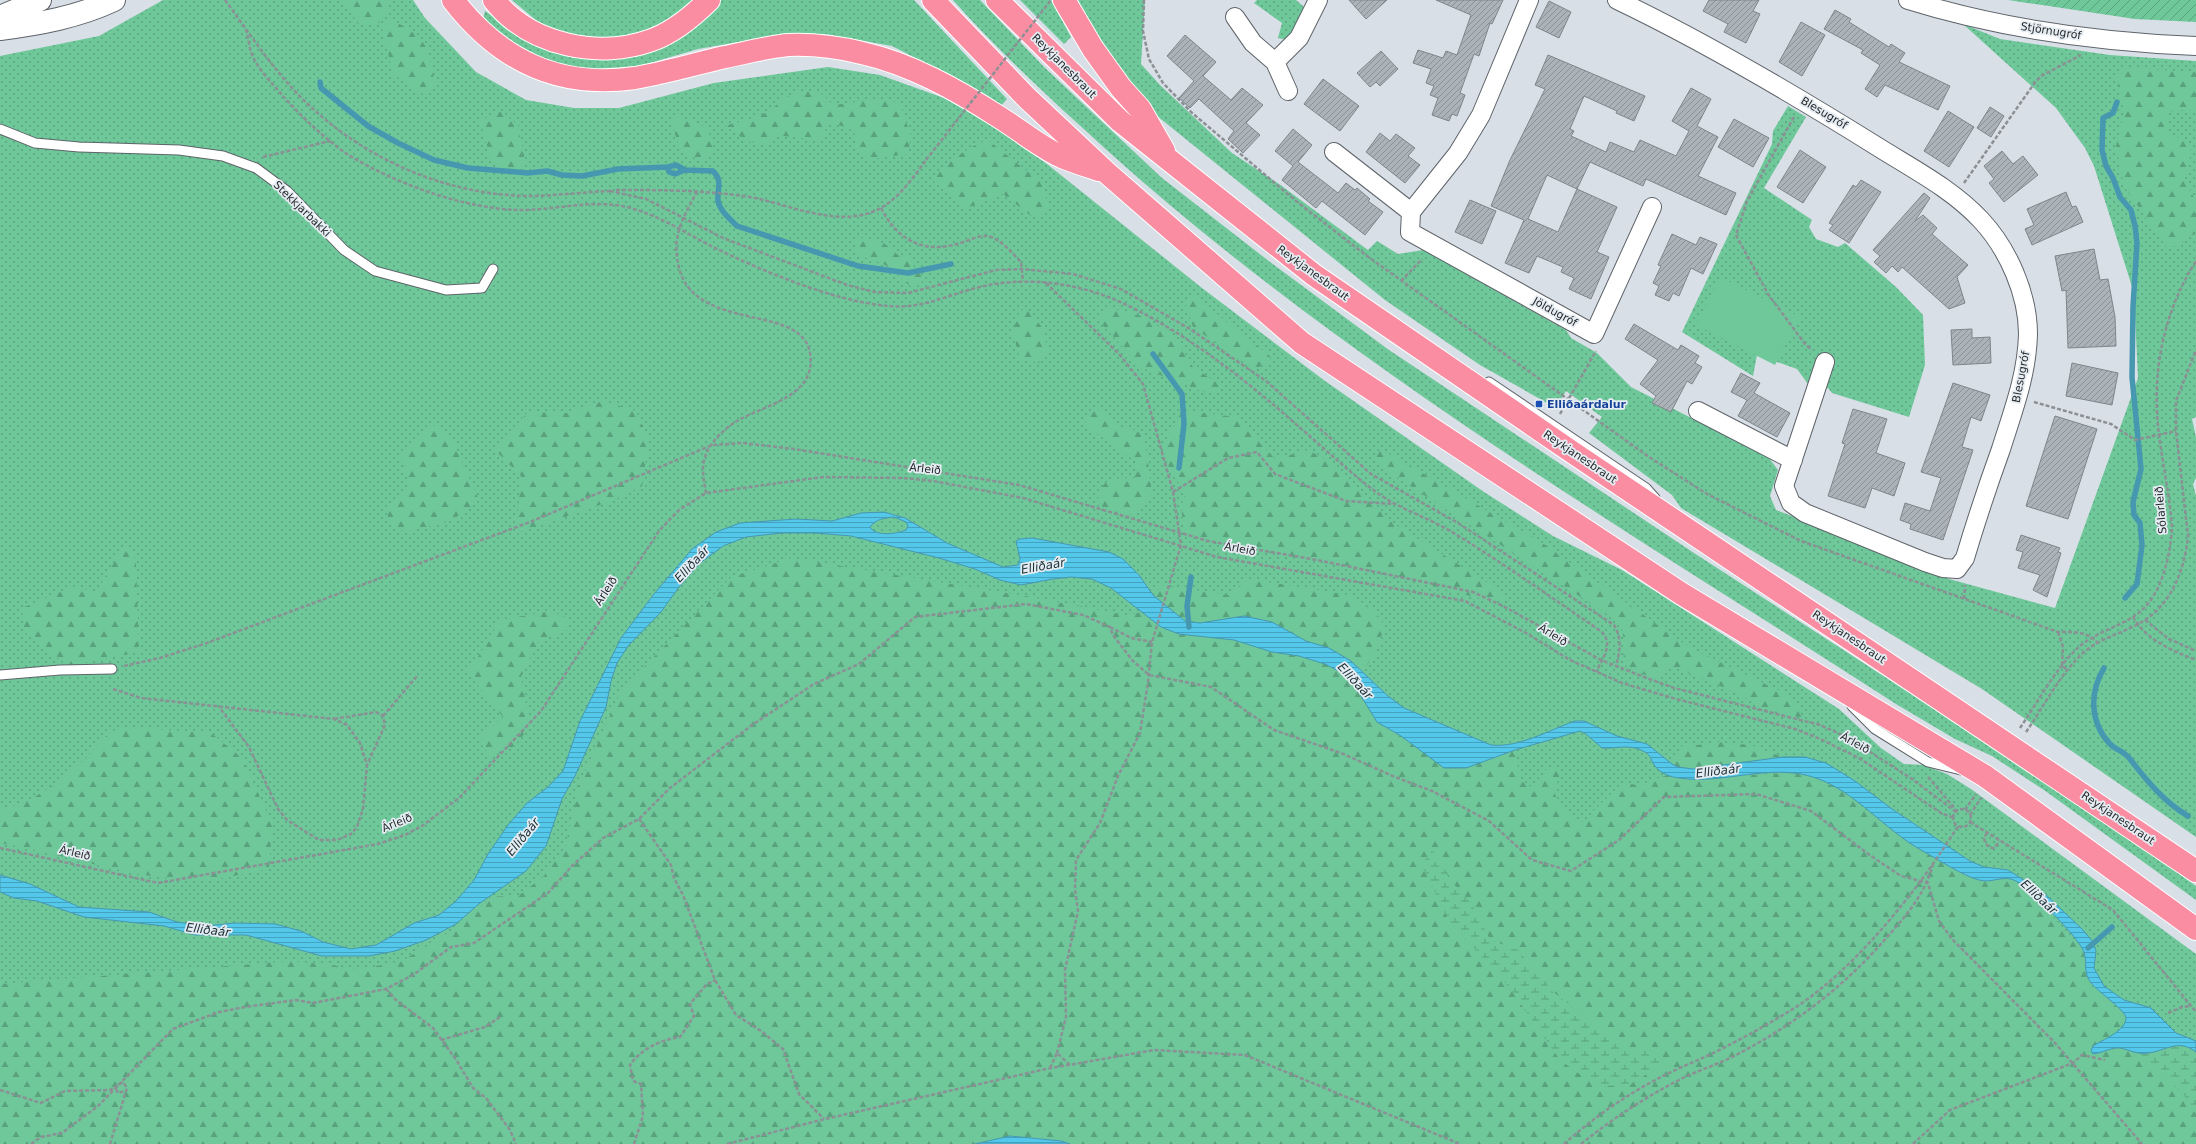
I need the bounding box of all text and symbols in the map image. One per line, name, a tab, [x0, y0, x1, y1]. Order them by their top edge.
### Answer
street label: Stjörnugróf	[2020, 20, 2083, 42]
street label: Reykjanesbraut	[1029, 31, 1099, 101]
street label: Blesugróf	[1798, 94, 1851, 133]
street label: Stekkjarbakki	[271, 178, 333, 240]
street label: Reykjanesbraut	[1275, 243, 1352, 304]
street label: Jöldugróf	[1530, 294, 1580, 330]
street label: Blesugróf	[2010, 349, 2033, 404]
place label: Elliðaárdalur	[1547, 398, 1627, 411]
marker: Elliðaárdalur	[1534, 399, 1544, 409]
street label: Reykjanesbraut	[1541, 428, 1620, 487]
street label: Árleið	[909, 461, 942, 477]
street label: Sólarleið	[2152, 485, 2170, 534]
street label: Árleið	[1223, 540, 1257, 558]
water label: Elliðaár	[672, 542, 713, 585]
water label: Elliðaár	[1020, 555, 1067, 577]
street label: Árleið	[592, 574, 620, 608]
street label: Reykjanesbraut	[1810, 608, 1889, 667]
street label: Árleið	[1536, 621, 1570, 649]
water label: Elliðaár	[1335, 660, 1376, 703]
street label: Árleið	[1838, 730, 1872, 756]
water label: Elliðaár	[1695, 761, 1742, 781]
street label: Reykjanesbraut	[2079, 789, 2158, 848]
street label: Árleið	[380, 811, 414, 835]
water label: Elliðaár	[504, 814, 543, 859]
street label: Árleið	[58, 843, 92, 863]
water label: Elliðaár	[2018, 877, 2061, 918]
water label: Elliðaár	[185, 920, 232, 940]

